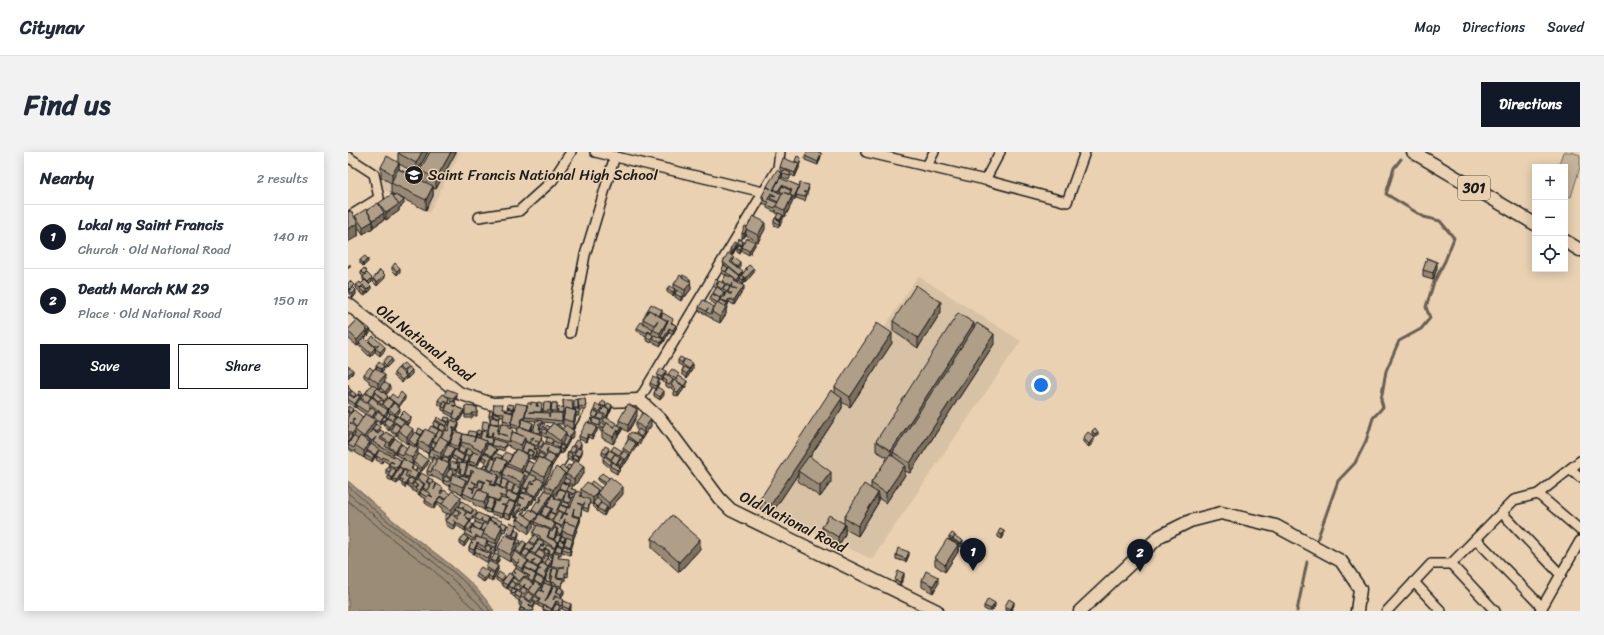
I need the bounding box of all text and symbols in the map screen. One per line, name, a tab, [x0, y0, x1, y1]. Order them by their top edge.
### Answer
text: Citynav	[20, 11, 84, 44]
text: Map	[1414, 15, 1440, 40]
text: Directions	[1462, 15, 1525, 40]
text: Saved	[1547, 15, 1584, 40]
text: Find us	[24, 80, 111, 129]
button: Directions	[1481, 82, 1580, 127]
place label: Saint Francis National High School	[428, 162, 658, 188]
text: Nearby	[40, 163, 94, 193]
school or university icon: Saint Francis National High School	[403, 164, 425, 186]
map controls	[1532, 164, 1568, 272]
button: +	[1532, 164, 1568, 200]
text: 2 results	[257, 167, 308, 190]
road number: 301	[1458, 176, 1490, 200]
button: −	[1532, 200, 1568, 236]
text: Lokal ng Saint Francis	[78, 212, 223, 238]
text: 1	[50, 225, 56, 248]
text: 140 m	[273, 225, 308, 248]
button: locate	[1532, 236, 1568, 272]
text: Church · Old National Road	[78, 238, 230, 261]
text: Death March KM 29	[78, 276, 209, 302]
text: 2	[49, 289, 57, 312]
text: 150 m	[273, 289, 308, 312]
street label: Old National Road	[370, 297, 481, 389]
text: Place · Old National Road	[78, 302, 221, 325]
button: Save	[40, 344, 170, 389]
button: Share	[178, 344, 308, 389]
your location	[1031, 375, 1051, 395]
street label: Old National Road	[735, 484, 852, 561]
pin: 1	[960, 538, 986, 571]
pin: 2	[1127, 539, 1153, 572]

